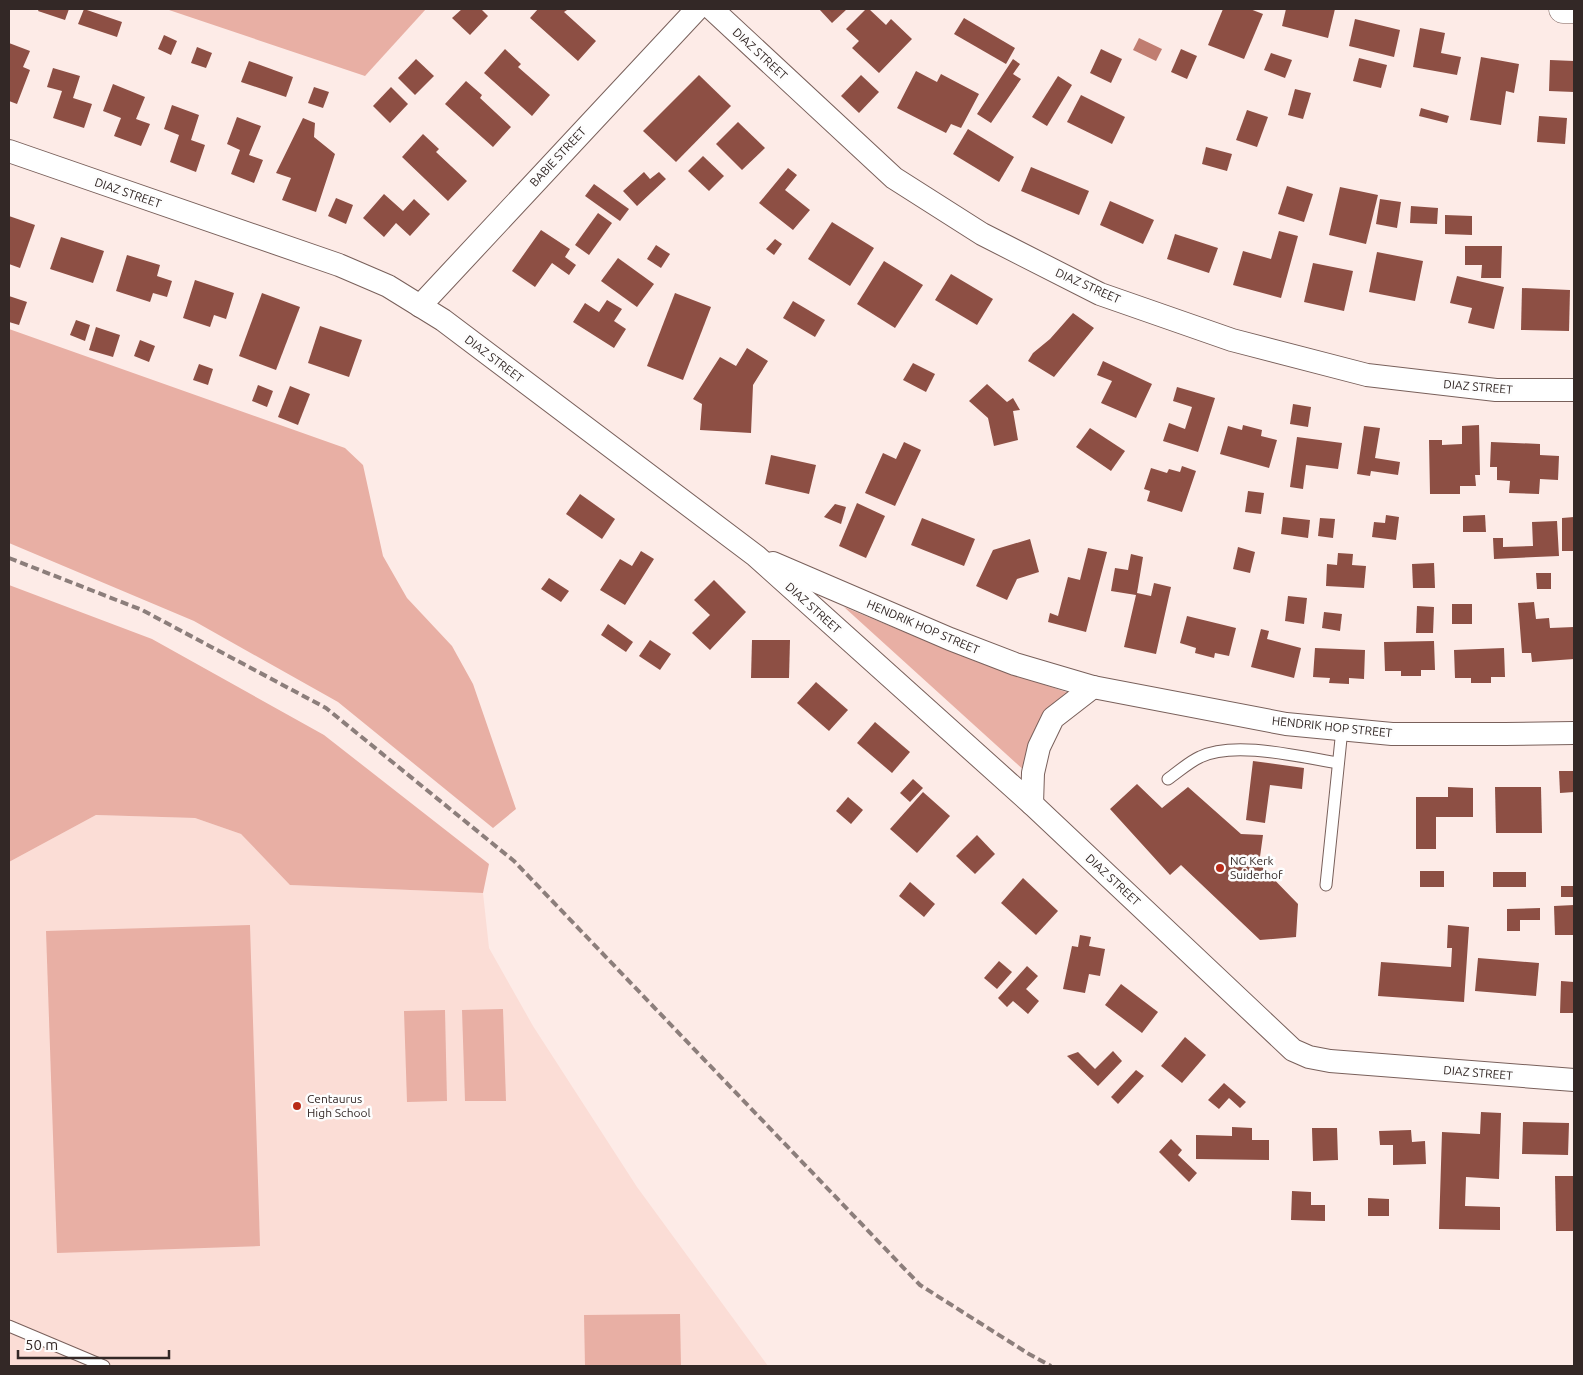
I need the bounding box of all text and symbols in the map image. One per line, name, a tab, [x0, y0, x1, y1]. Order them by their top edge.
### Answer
street label: DIAZ STREET	[730, 25, 790, 82]
street label: BABIE STREET	[527, 124, 589, 189]
street label: DIAZ STREET	[93, 175, 164, 210]
street label: DIAZ STREET	[1054, 265, 1123, 306]
street label: DIAZ STREET	[463, 332, 526, 385]
street label: DIAZ STREET	[1443, 377, 1514, 396]
street label: DIAZ STREET	[783, 579, 844, 636]
street label: HENDRIK HOP STREET	[865, 597, 982, 656]
street label: HENDRIK HOP STREET	[1271, 714, 1393, 739]
street label: DIAZ STREET	[1083, 851, 1143, 908]
place label: NG Kerk Suiderhof	[1230, 854, 1283, 881]
marker: NG Kerk Suiderhof	[1214, 862, 1226, 874]
street label: DIAZ STREET	[1443, 1063, 1514, 1082]
place label: Centaurus High School	[307, 1092, 371, 1119]
marker: Centaurus High School	[291, 1100, 303, 1112]
scale bar	[18, 1328, 169, 1360]
text: 50 m	[25, 1336, 58, 1353]

